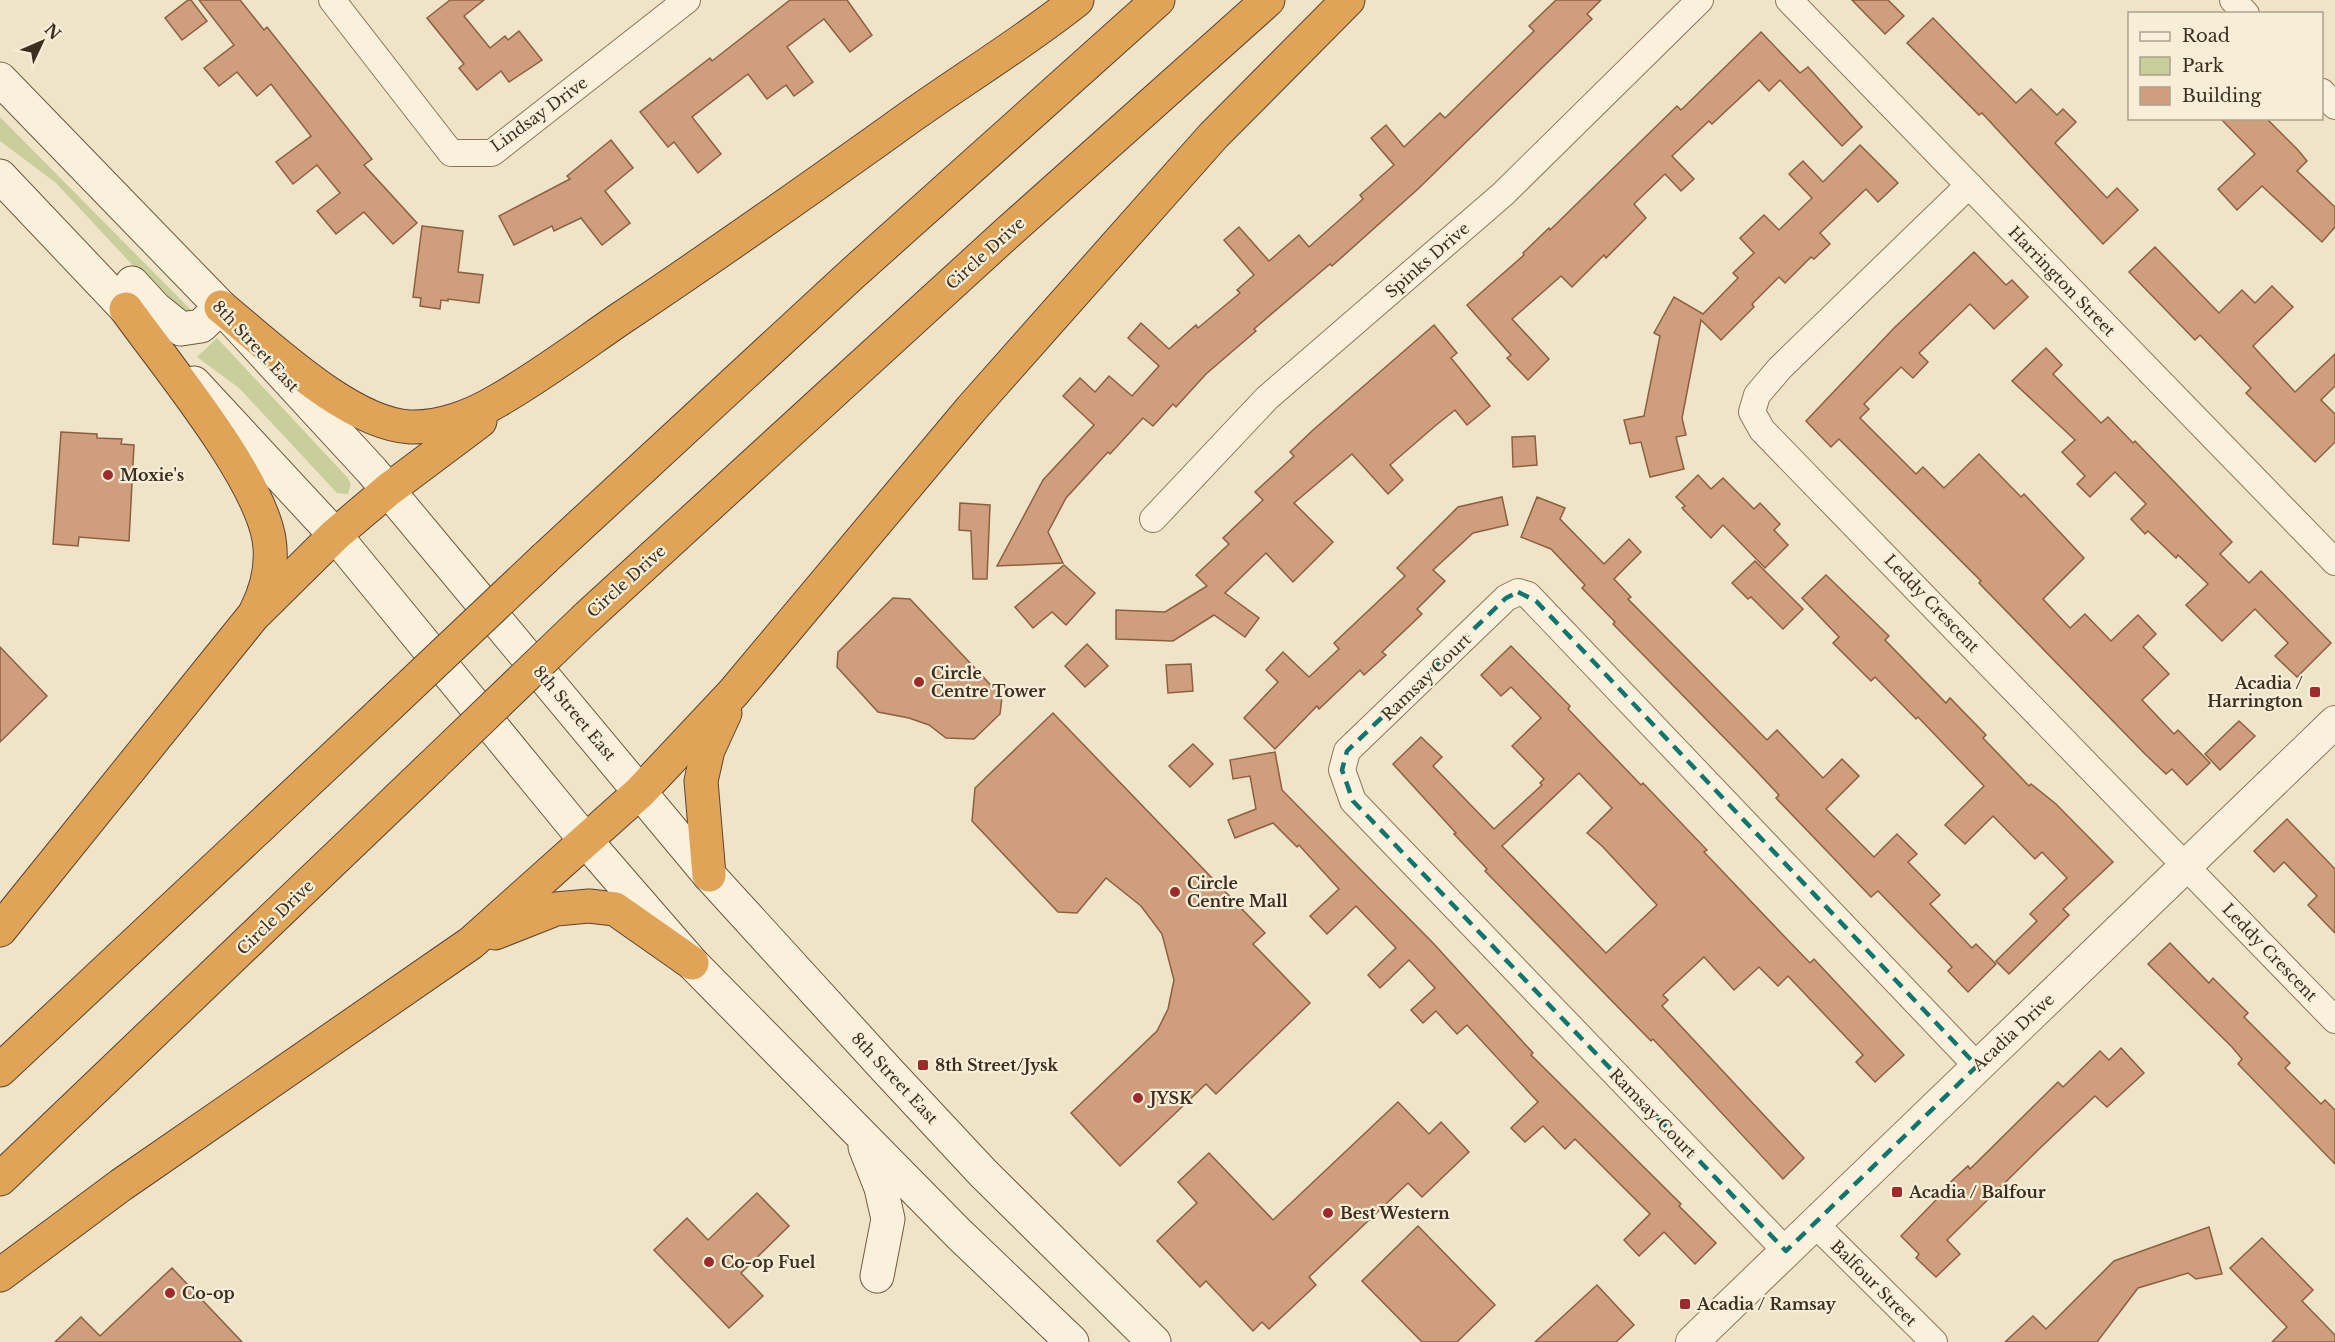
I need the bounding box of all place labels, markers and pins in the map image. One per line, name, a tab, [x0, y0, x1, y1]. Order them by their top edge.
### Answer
place label: Moxie's	[120, 465, 184, 485]
marker: Moxie's	[101, 468, 115, 482]
place label: Circle Centre Tower	[931, 663, 1046, 701]
place label: Acadia / Harrington	[2207, 673, 2303, 711]
marker: Circle Centre Tower	[912, 675, 926, 689]
marker: Acadia / Harrington	[2308, 685, 2322, 699]
place label: Circle Centre Mall	[1187, 873, 1288, 911]
marker: Circle Centre Mall	[1168, 885, 1182, 899]
place label: 8th Street/Jysk	[935, 1055, 1059, 1075]
marker: 8th Street/Jysk	[916, 1058, 930, 1072]
place label: JYSK	[1147, 1088, 1193, 1108]
marker: JYSK	[1131, 1091, 1145, 1105]
place label: Acadia / Balfour	[1908, 1182, 2046, 1202]
marker: Acadia / Balfour	[1890, 1185, 1904, 1199]
place label: Best Western	[1340, 1203, 1450, 1223]
marker: Best Western	[1321, 1206, 1335, 1220]
place label: Co-op Fuel	[721, 1252, 816, 1272]
marker: Co-op Fuel	[702, 1255, 716, 1269]
place label: Co-op	[182, 1283, 235, 1303]
marker: Co-op	[163, 1286, 177, 1300]
place label: Acadia / Ramsay	[1696, 1294, 1837, 1314]
marker: Acadia / Ramsay	[1678, 1297, 1692, 1311]

